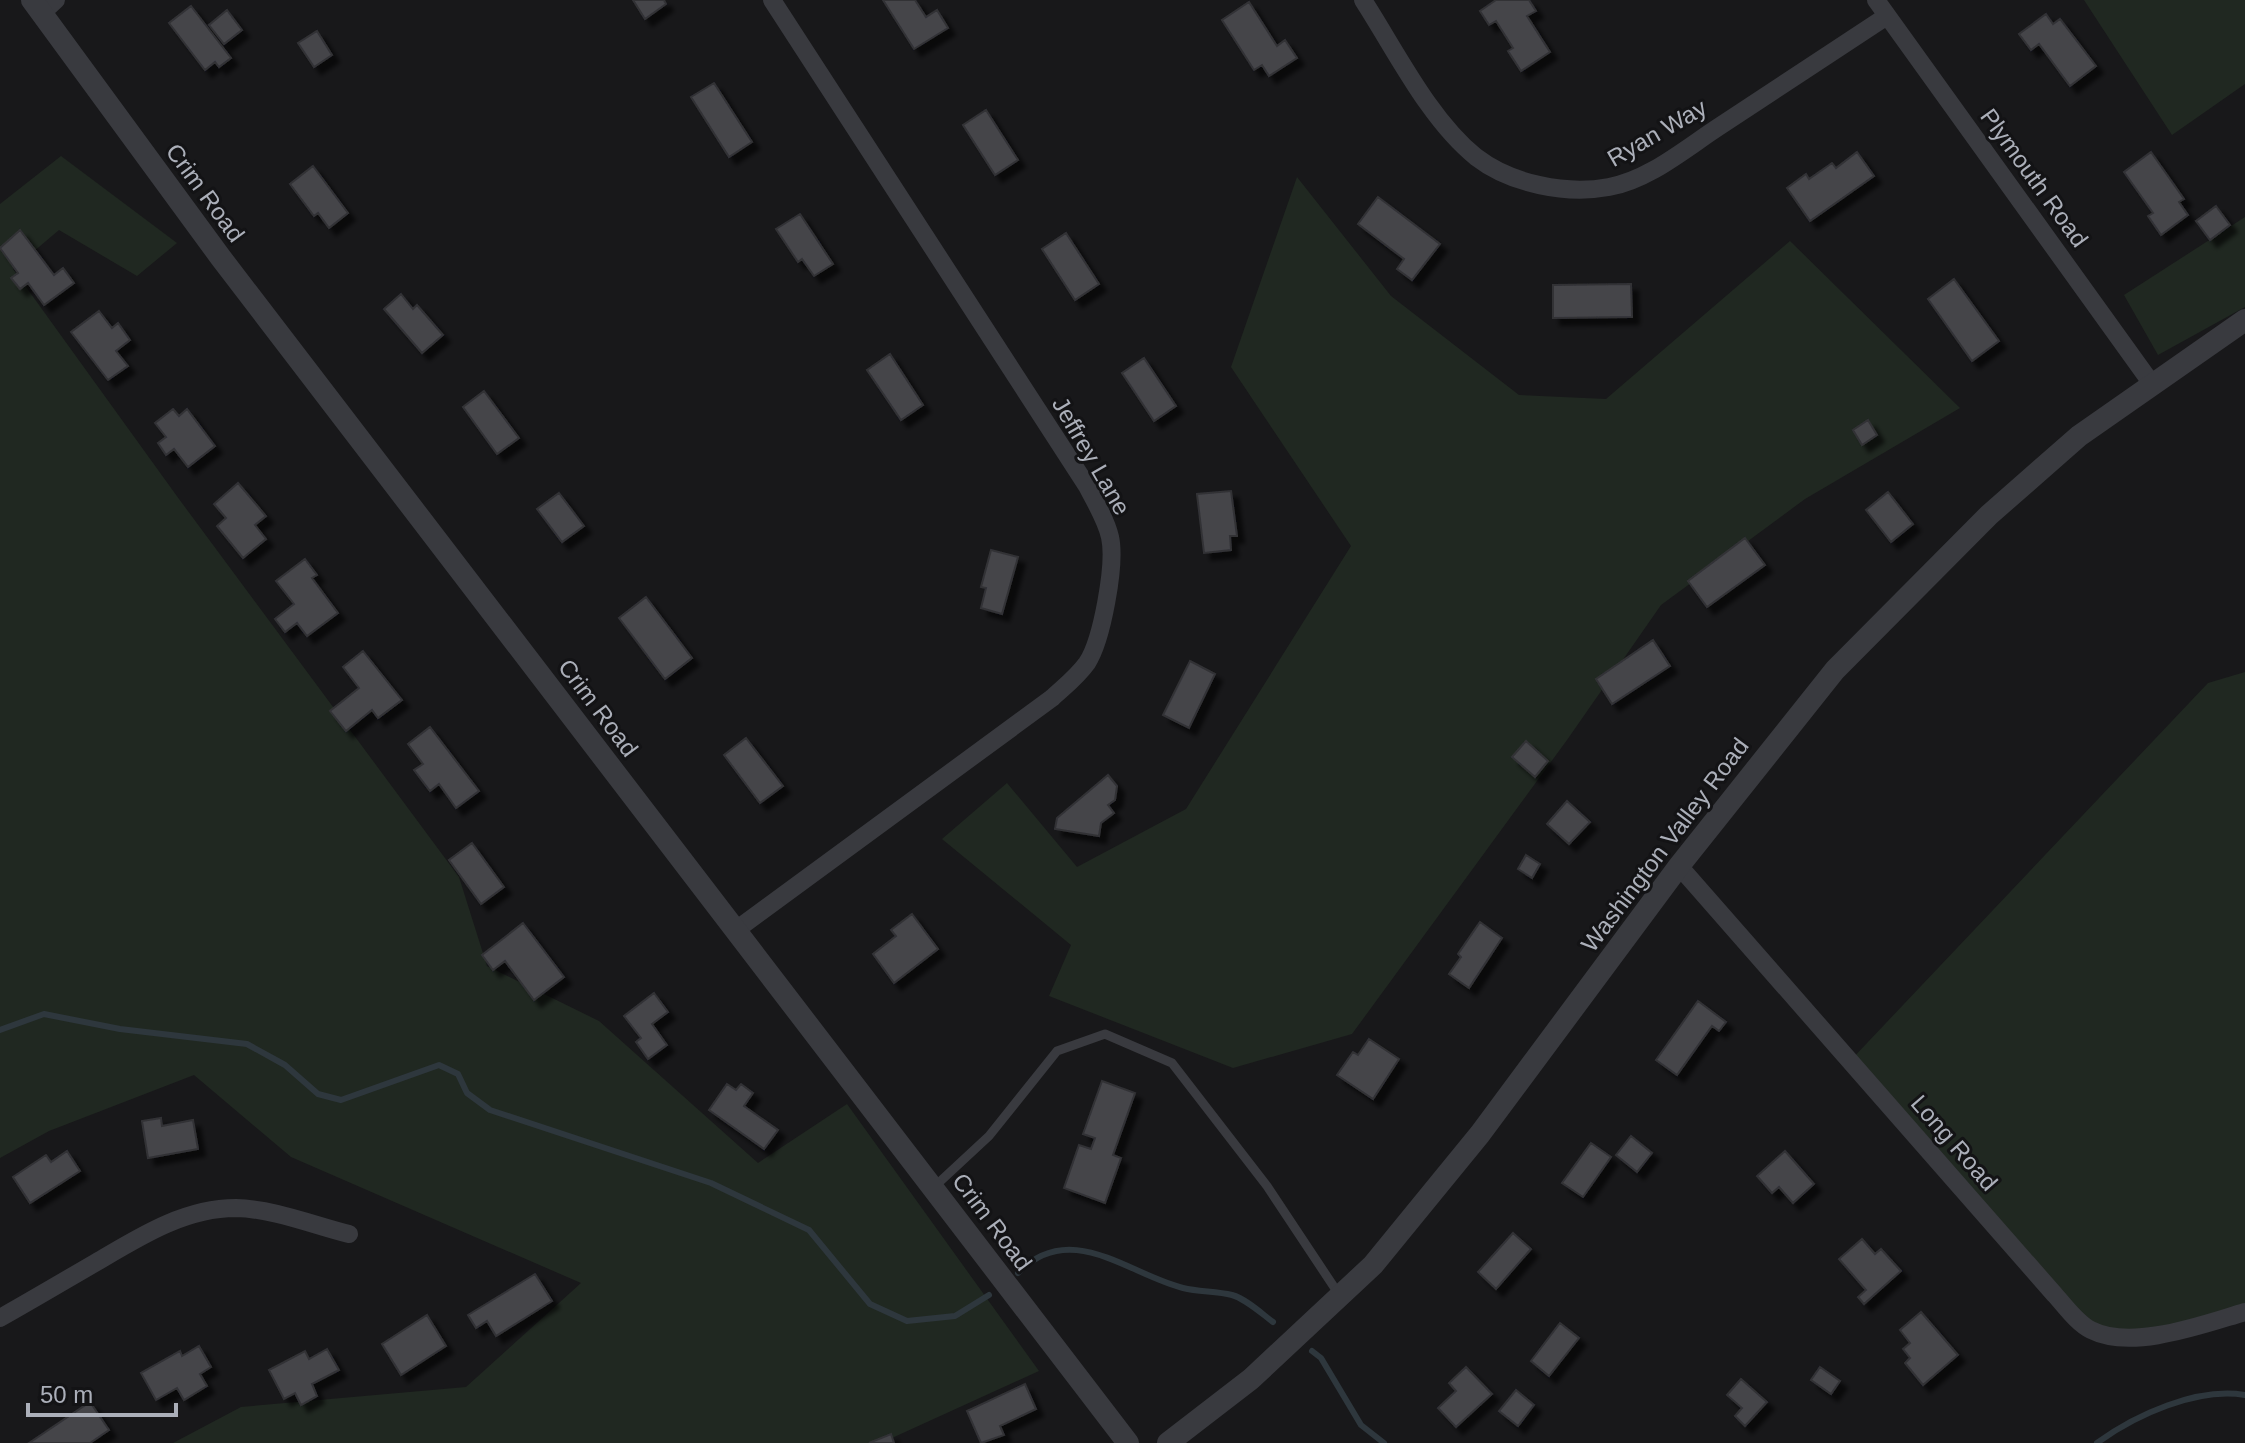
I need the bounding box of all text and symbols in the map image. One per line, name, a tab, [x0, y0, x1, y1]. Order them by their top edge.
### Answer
street label: Ryan Way	[1602, 93, 1711, 172]
street label: Plymouth Road	[1975, 103, 2094, 252]
street label: Crim Road	[161, 138, 250, 247]
street label: Jeffrey Lane	[1047, 392, 1136, 520]
street label: Crim Road	[553, 654, 644, 762]
street label: Washington Valley Road	[1576, 733, 1754, 957]
street label: Long Road	[1906, 1089, 2003, 1196]
street label: Crim Road	[947, 1168, 1038, 1276]
scale bar	[28, 1367, 176, 1417]
text: 50 m	[40, 1381, 93, 1408]

